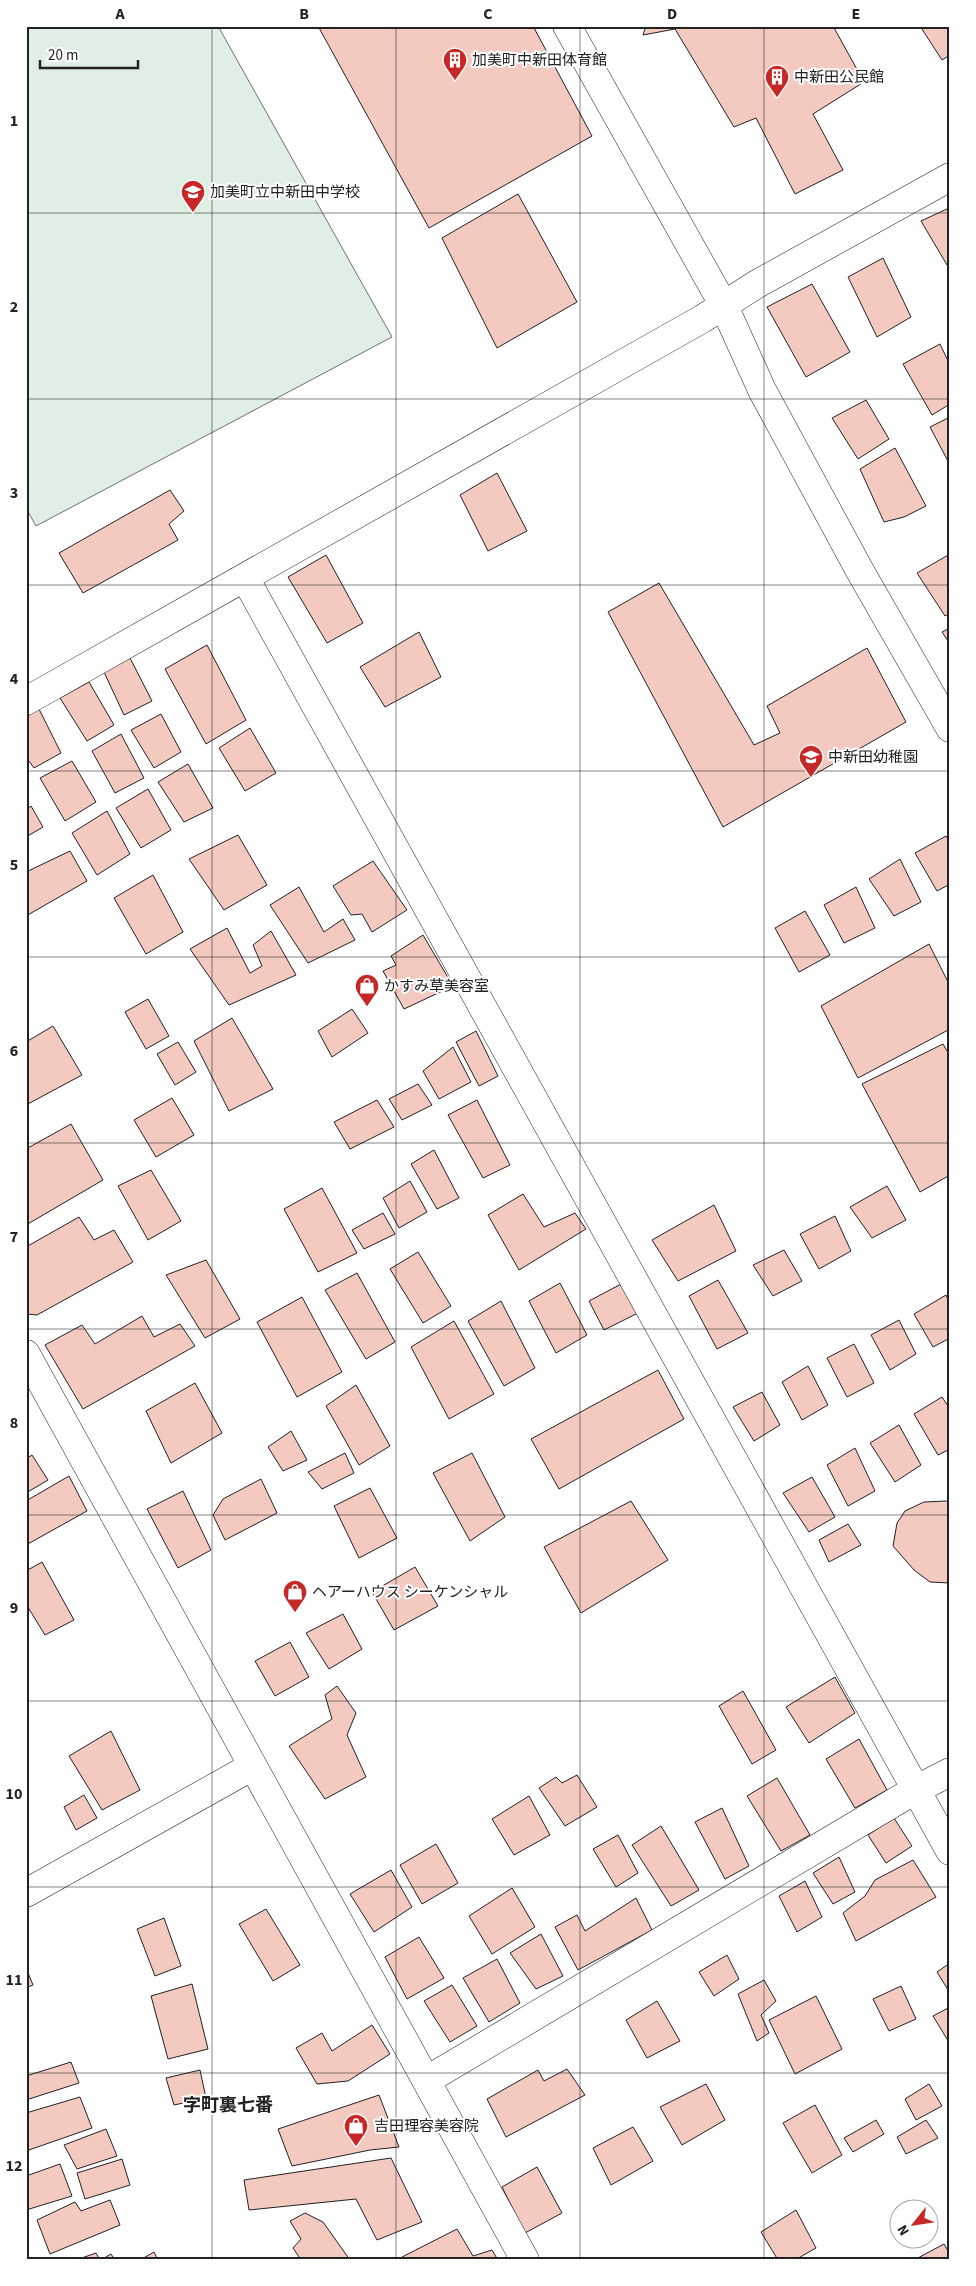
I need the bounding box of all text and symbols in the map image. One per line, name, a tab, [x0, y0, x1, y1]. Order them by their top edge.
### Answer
text: A	[114, 3, 125, 25]
text: B	[299, 3, 309, 25]
text: C	[483, 3, 493, 25]
text: D	[667, 3, 677, 25]
text: E	[852, 3, 860, 25]
scale bar	[40, 38, 138, 70]
text: 20 m	[48, 45, 78, 66]
building icon: 加美町中新田体育館	[442, 47, 468, 81]
place label: 加美町中新田体育館	[472, 50, 607, 71]
building icon: 中新田公民館	[764, 64, 790, 98]
place label: 中新田公民館	[794, 67, 884, 88]
text: 1	[10, 110, 18, 132]
school or university icon: 加美町立中新田中学校	[180, 179, 206, 213]
place label: 加美町立中新田中学校	[210, 182, 360, 203]
text: 2	[10, 296, 18, 318]
text: 3	[10, 482, 18, 504]
text: 4	[10, 668, 19, 690]
school or university icon: 中新田幼稚園	[798, 744, 824, 778]
place label: 中新田幼稚園	[828, 747, 918, 768]
text: 5	[10, 854, 18, 876]
shop icon: かすみ草美容室	[354, 973, 380, 1007]
place label: かすみ草美容室	[384, 976, 489, 997]
text: 6	[10, 1040, 18, 1062]
text: 7	[10, 1226, 18, 1248]
text: 8	[10, 1412, 18, 1434]
shop icon: ヘアーハウス シーケンシャル	[282, 1579, 308, 1613]
place label: ヘアーハウス シーケンシャル	[312, 1582, 508, 1603]
text: 9	[10, 1597, 18, 1619]
text: 10	[6, 1783, 22, 1805]
text: 11	[6, 1969, 22, 1991]
district label: 字町裏七番	[183, 2093, 273, 2118]
shop icon: 吉田理容美容院	[343, 2113, 369, 2147]
place label: 吉田理容美容院	[374, 2116, 479, 2137]
text: 12	[6, 2155, 22, 2177]
north arrow	[888, 2198, 938, 2248]
text: N	[893, 2221, 915, 2239]

